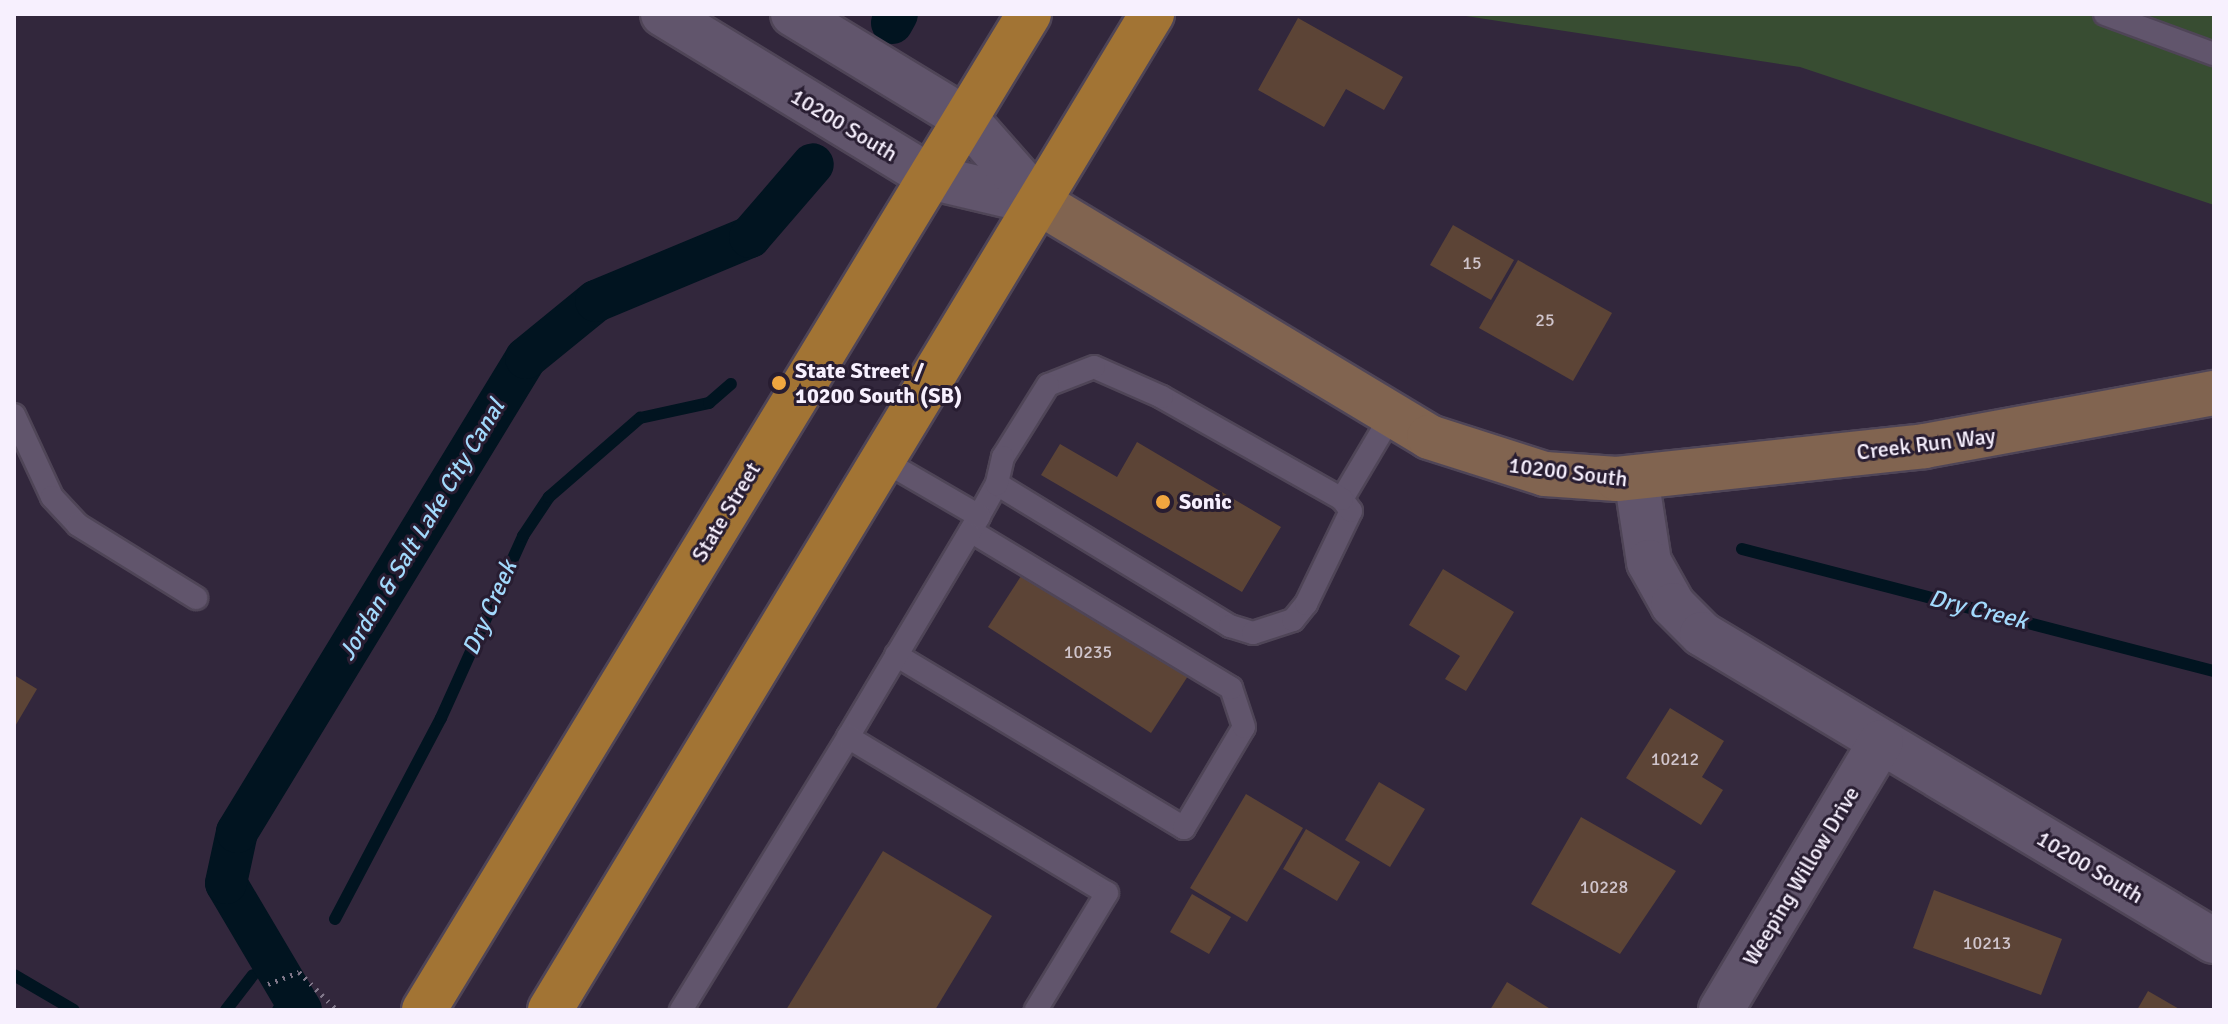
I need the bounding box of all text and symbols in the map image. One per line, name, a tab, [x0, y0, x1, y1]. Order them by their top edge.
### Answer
street label: 10200 South	[786, 83, 902, 167]
house number: 15	[1462, 252, 1482, 274]
house number: 25	[1535, 309, 1555, 331]
place label: State Street / 10200 South (SB)	[795, 357, 962, 408]
marker: State Street / 10200 South (SB)	[770, 374, 788, 392]
water label: Jordan & Salt Lake City Canal	[333, 394, 511, 666]
street label: Creek Run Way	[1855, 422, 1997, 466]
street label: 10200 South	[1507, 452, 1629, 492]
street label: State Street	[686, 457, 766, 567]
place label: Sonic	[1179, 489, 1232, 515]
marker: Sonic	[1154, 493, 1172, 511]
water label: Dry Creek	[456, 556, 524, 660]
water label: Dry Creek	[1926, 584, 2030, 636]
house number: 10235	[1064, 641, 1112, 663]
house number: 10212	[1651, 748, 1699, 770]
street label: Weeping Willow Drive	[1737, 782, 1865, 970]
street label: 10200 South	[2032, 825, 2148, 909]
house number: 10228	[1580, 876, 1628, 898]
house number: 10213	[1963, 932, 2011, 954]

